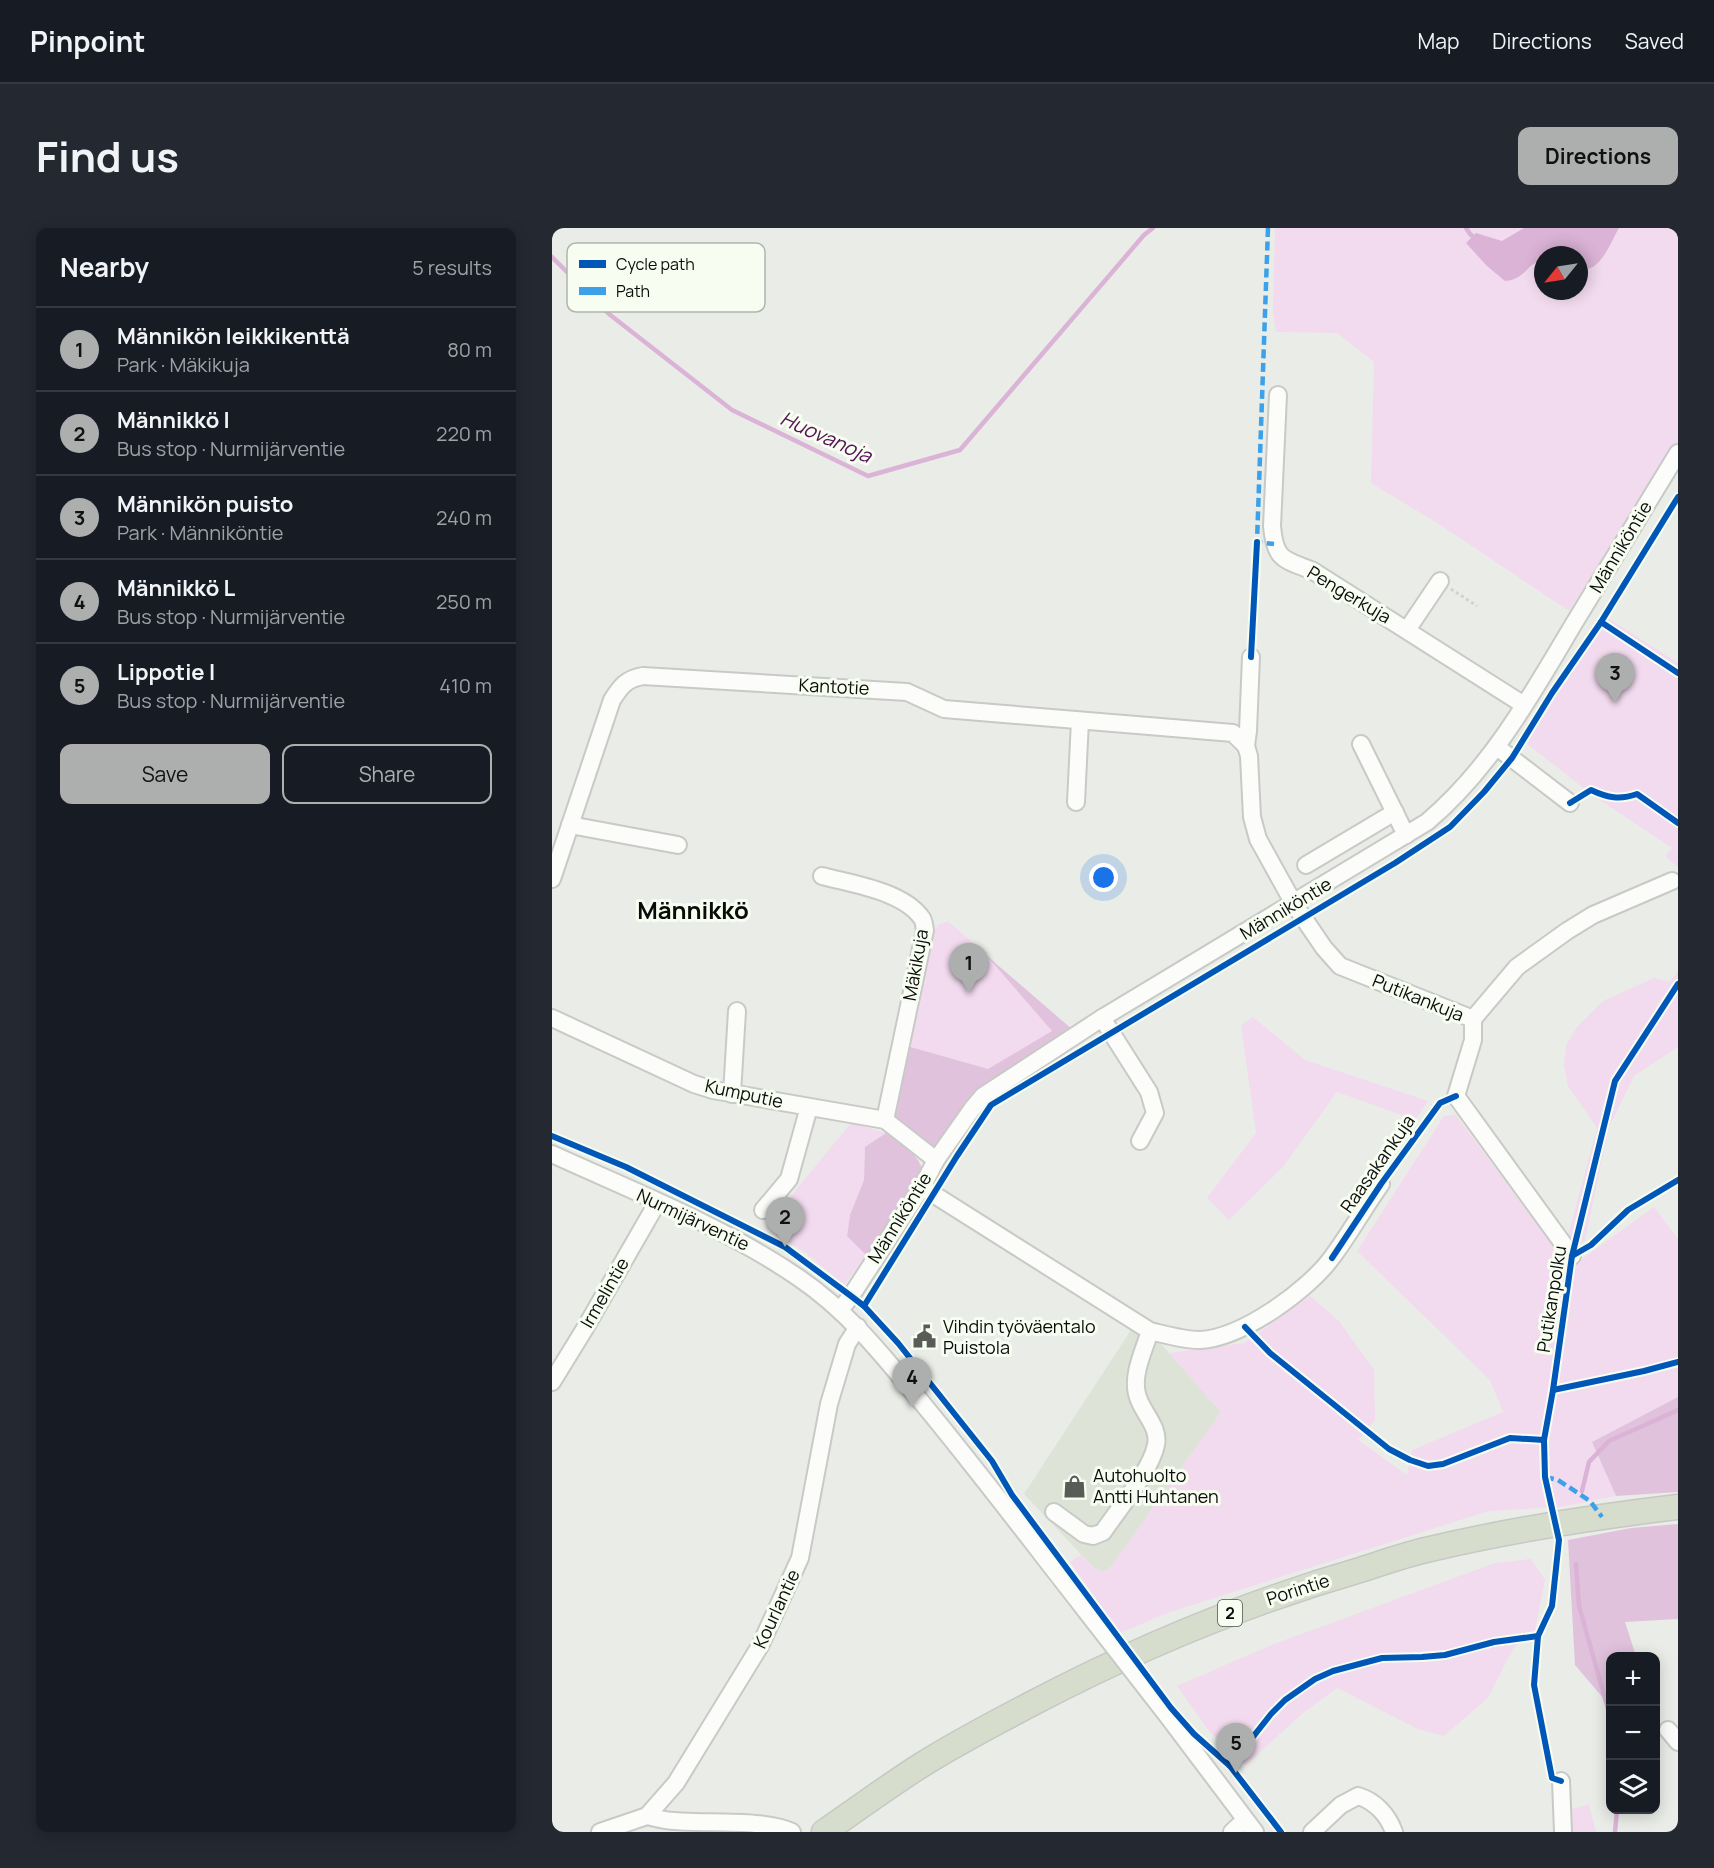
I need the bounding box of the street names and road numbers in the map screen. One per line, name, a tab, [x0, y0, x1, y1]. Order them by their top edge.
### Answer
street label: Männiköntie	[1583, 496, 1657, 597]
street label: Pengerkuja	[1303, 560, 1396, 629]
street label: Kantotie	[798, 672, 870, 700]
street label: Männiköntie	[1235, 871, 1336, 945]
street label: Mäkikuja	[897, 927, 933, 1003]
street label: Putikankuja	[1369, 968, 1468, 1026]
street label: Kumputie	[703, 1073, 785, 1113]
street label: Raasakankuja	[1335, 1110, 1420, 1217]
street label: Männiköntie	[862, 1168, 937, 1267]
street label: Nurmijärventie	[633, 1183, 754, 1256]
street label: Putikanpolku	[1531, 1244, 1571, 1354]
street label: Irmelintie	[574, 1253, 634, 1332]
street label: Kourlantie	[747, 1565, 805, 1652]
street label: Porintie	[1263, 1568, 1332, 1610]
road number: 2	[1218, 1600, 1242, 1626]

